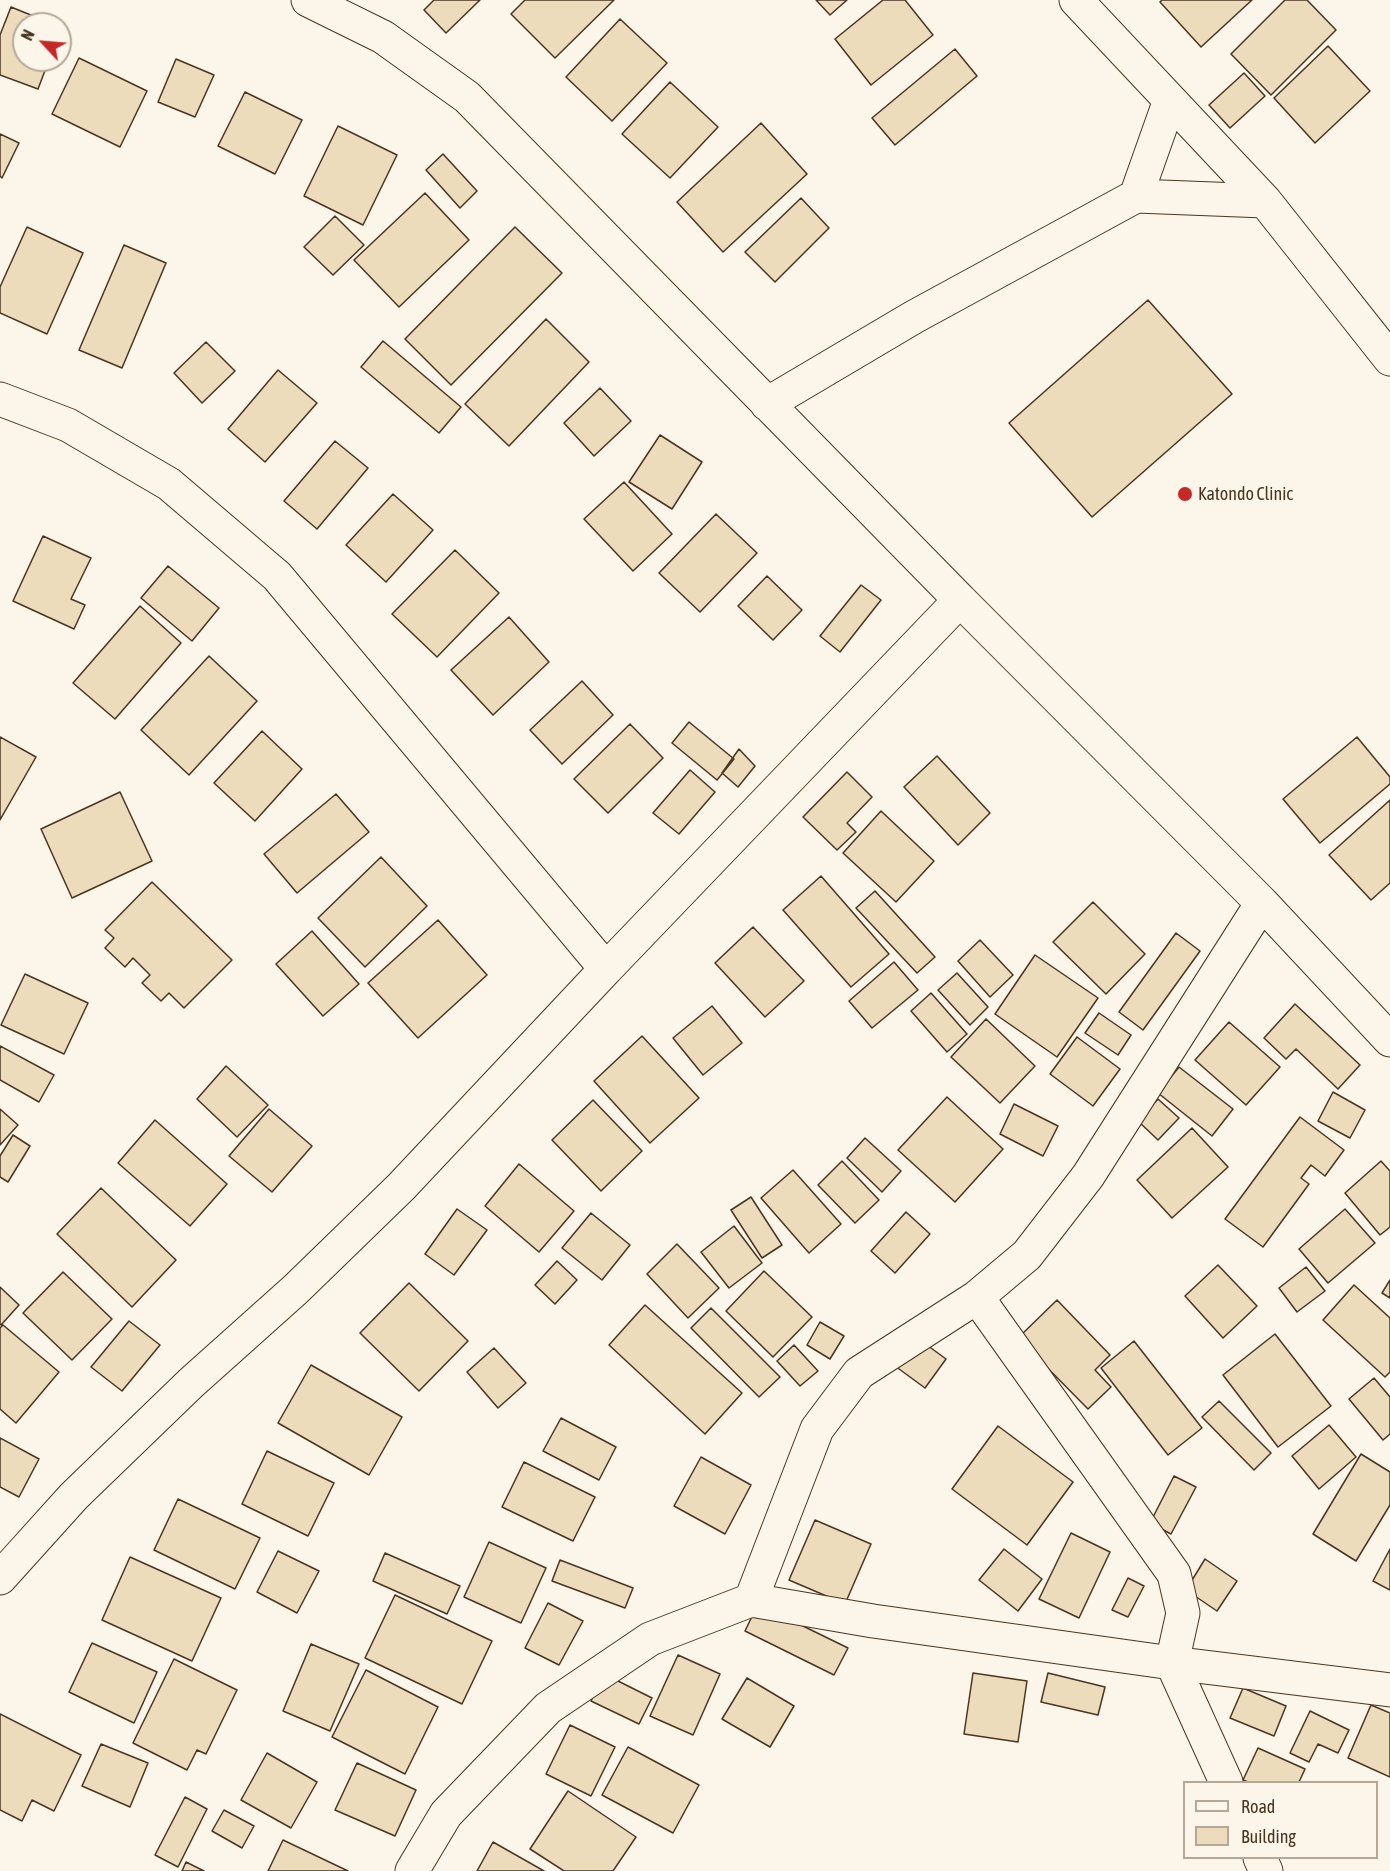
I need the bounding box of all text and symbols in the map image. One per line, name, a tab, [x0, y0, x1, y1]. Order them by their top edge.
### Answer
north arrow	[12, 12, 72, 72]
text: N	[17, 27, 38, 43]
place label: Katondo Clinic	[1198, 483, 1293, 505]
marker: Katondo Clinic	[1176, 485, 1194, 503]
legend	[1183, 1781, 1378, 1859]
text: Road	[1241, 1796, 1275, 1817]
text: Building	[1241, 1826, 1296, 1847]

